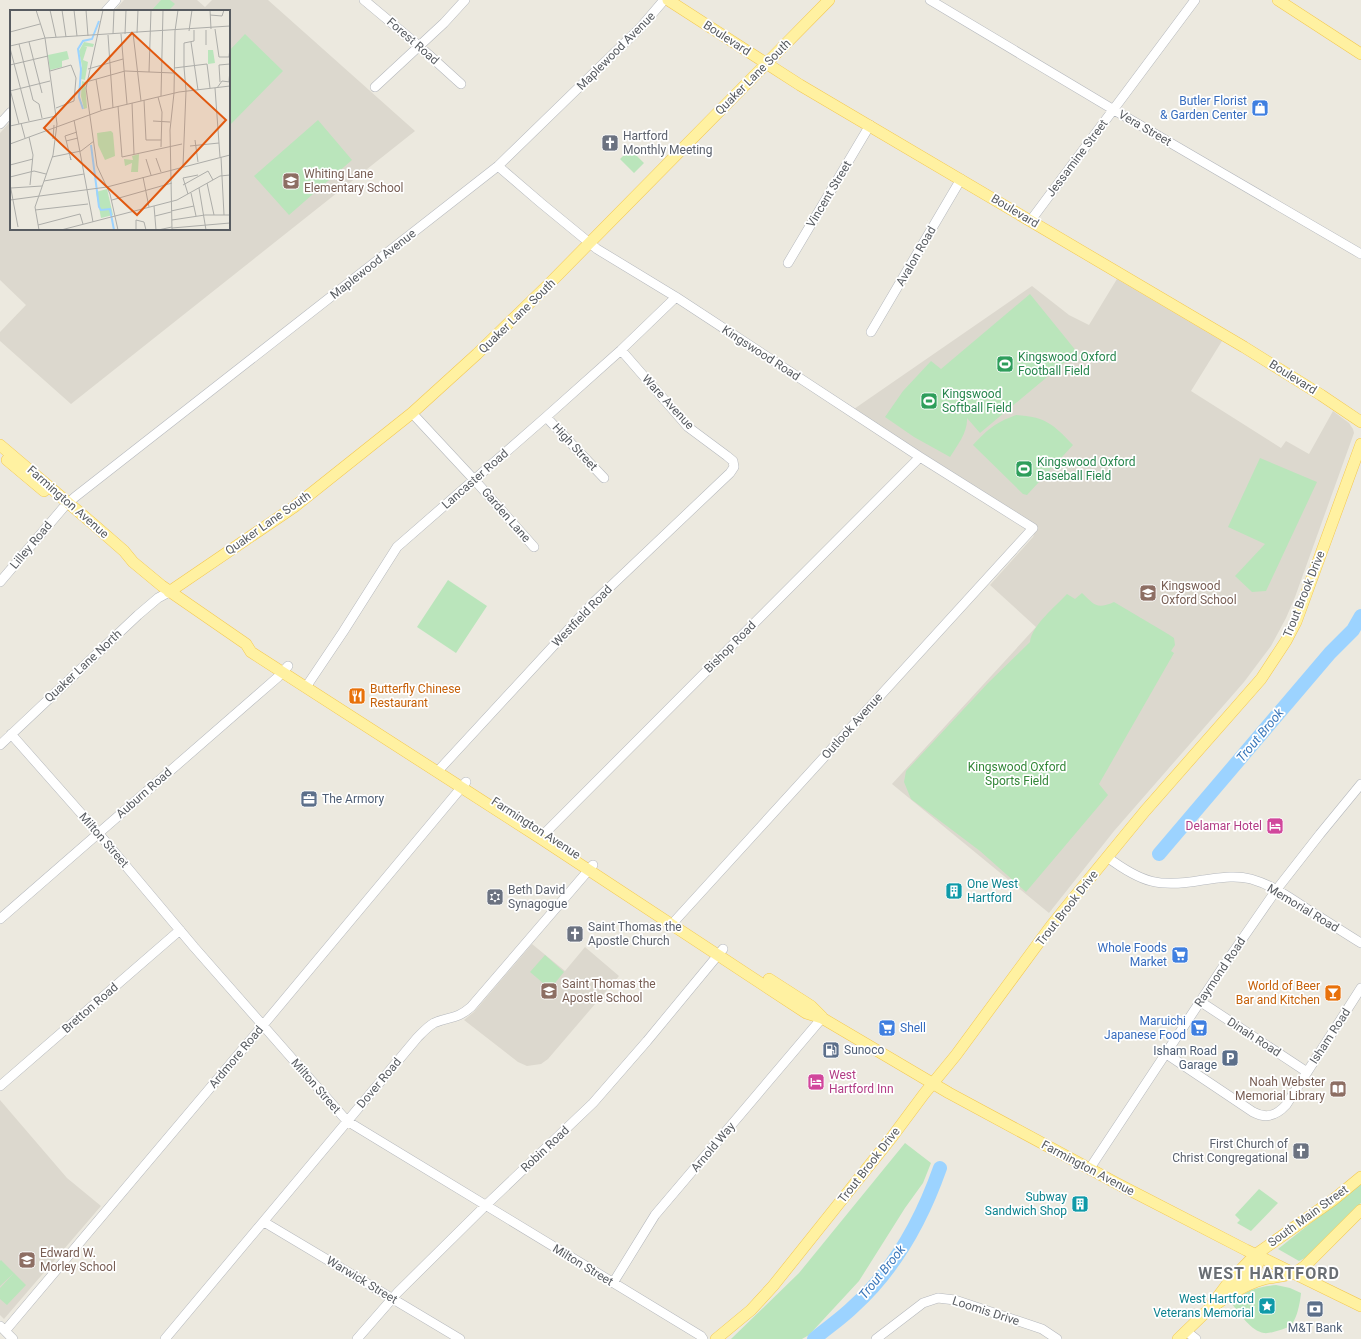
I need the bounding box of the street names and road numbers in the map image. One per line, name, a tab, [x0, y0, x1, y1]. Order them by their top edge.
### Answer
street label: Maplewood Avenue	[574, 9, 658, 93]
street label: Forest Road	[384, 15, 442, 67]
street label: Boulevard	[701, 18, 753, 58]
street label: Quaker Lane South	[712, 36, 794, 118]
street label: Vera Street	[1116, 107, 1174, 149]
street label: Jessamine Street	[1043, 117, 1111, 199]
street label: Vincent Street	[804, 158, 854, 230]
street label: Boulevard	[989, 191, 1041, 231]
street label: Avalon Road	[893, 224, 939, 288]
street label: Maplewood Avenue	[327, 226, 419, 302]
street label: Quaker Lane South	[476, 276, 558, 356]
street label: Kingswood Road	[719, 323, 803, 383]
street label: Boulevard	[1267, 357, 1319, 397]
street label: Ware Avenue	[639, 372, 697, 432]
street label: High Street	[550, 420, 600, 474]
street label: Lancaster Road	[439, 446, 511, 512]
street label: Farmington Avenue	[24, 463, 112, 541]
street label: Garden Lane	[479, 485, 533, 545]
street label: Quaker Lane South	[223, 488, 313, 558]
street label: Lilley Road	[7, 518, 55, 572]
street label: Trout Brook Drive	[1280, 549, 1328, 639]
street label: Westfield Road	[549, 582, 615, 650]
street label: Bishop Road	[701, 618, 759, 676]
street label: Quaker Lane North	[42, 627, 124, 705]
street label: Outlook Avenue	[819, 690, 885, 762]
street label: Auburn Road	[113, 765, 175, 821]
street label: Farmington Avenue	[489, 794, 583, 862]
street label: Milton Street	[76, 810, 132, 870]
street label: Trout Brook Drive	[1033, 867, 1101, 949]
street label: Memorial Road	[1265, 881, 1341, 935]
street label: Raymond Road	[1192, 935, 1248, 1009]
street label: Bretton Road	[59, 980, 121, 1036]
street label: Isham Road	[1307, 1006, 1353, 1066]
street label: Dinah Road	[1225, 1014, 1283, 1060]
street label: Ardmore Road	[206, 1023, 266, 1091]
street label: Dover Road	[354, 1055, 404, 1111]
street label: Milton Street	[288, 1056, 344, 1116]
street label: Arnold Way	[688, 1119, 738, 1175]
street label: Robin Road	[518, 1123, 572, 1175]
street label: Trout Brook Drive	[835, 1124, 903, 1206]
street label: Farmington Avenue	[1039, 1138, 1137, 1198]
street label: South Main Street	[1265, 1182, 1351, 1250]
street label: Milton Street	[550, 1241, 616, 1289]
street label: Warwick Street	[324, 1253, 400, 1307]
street label: Loomis Drive	[951, 1294, 1021, 1328]

